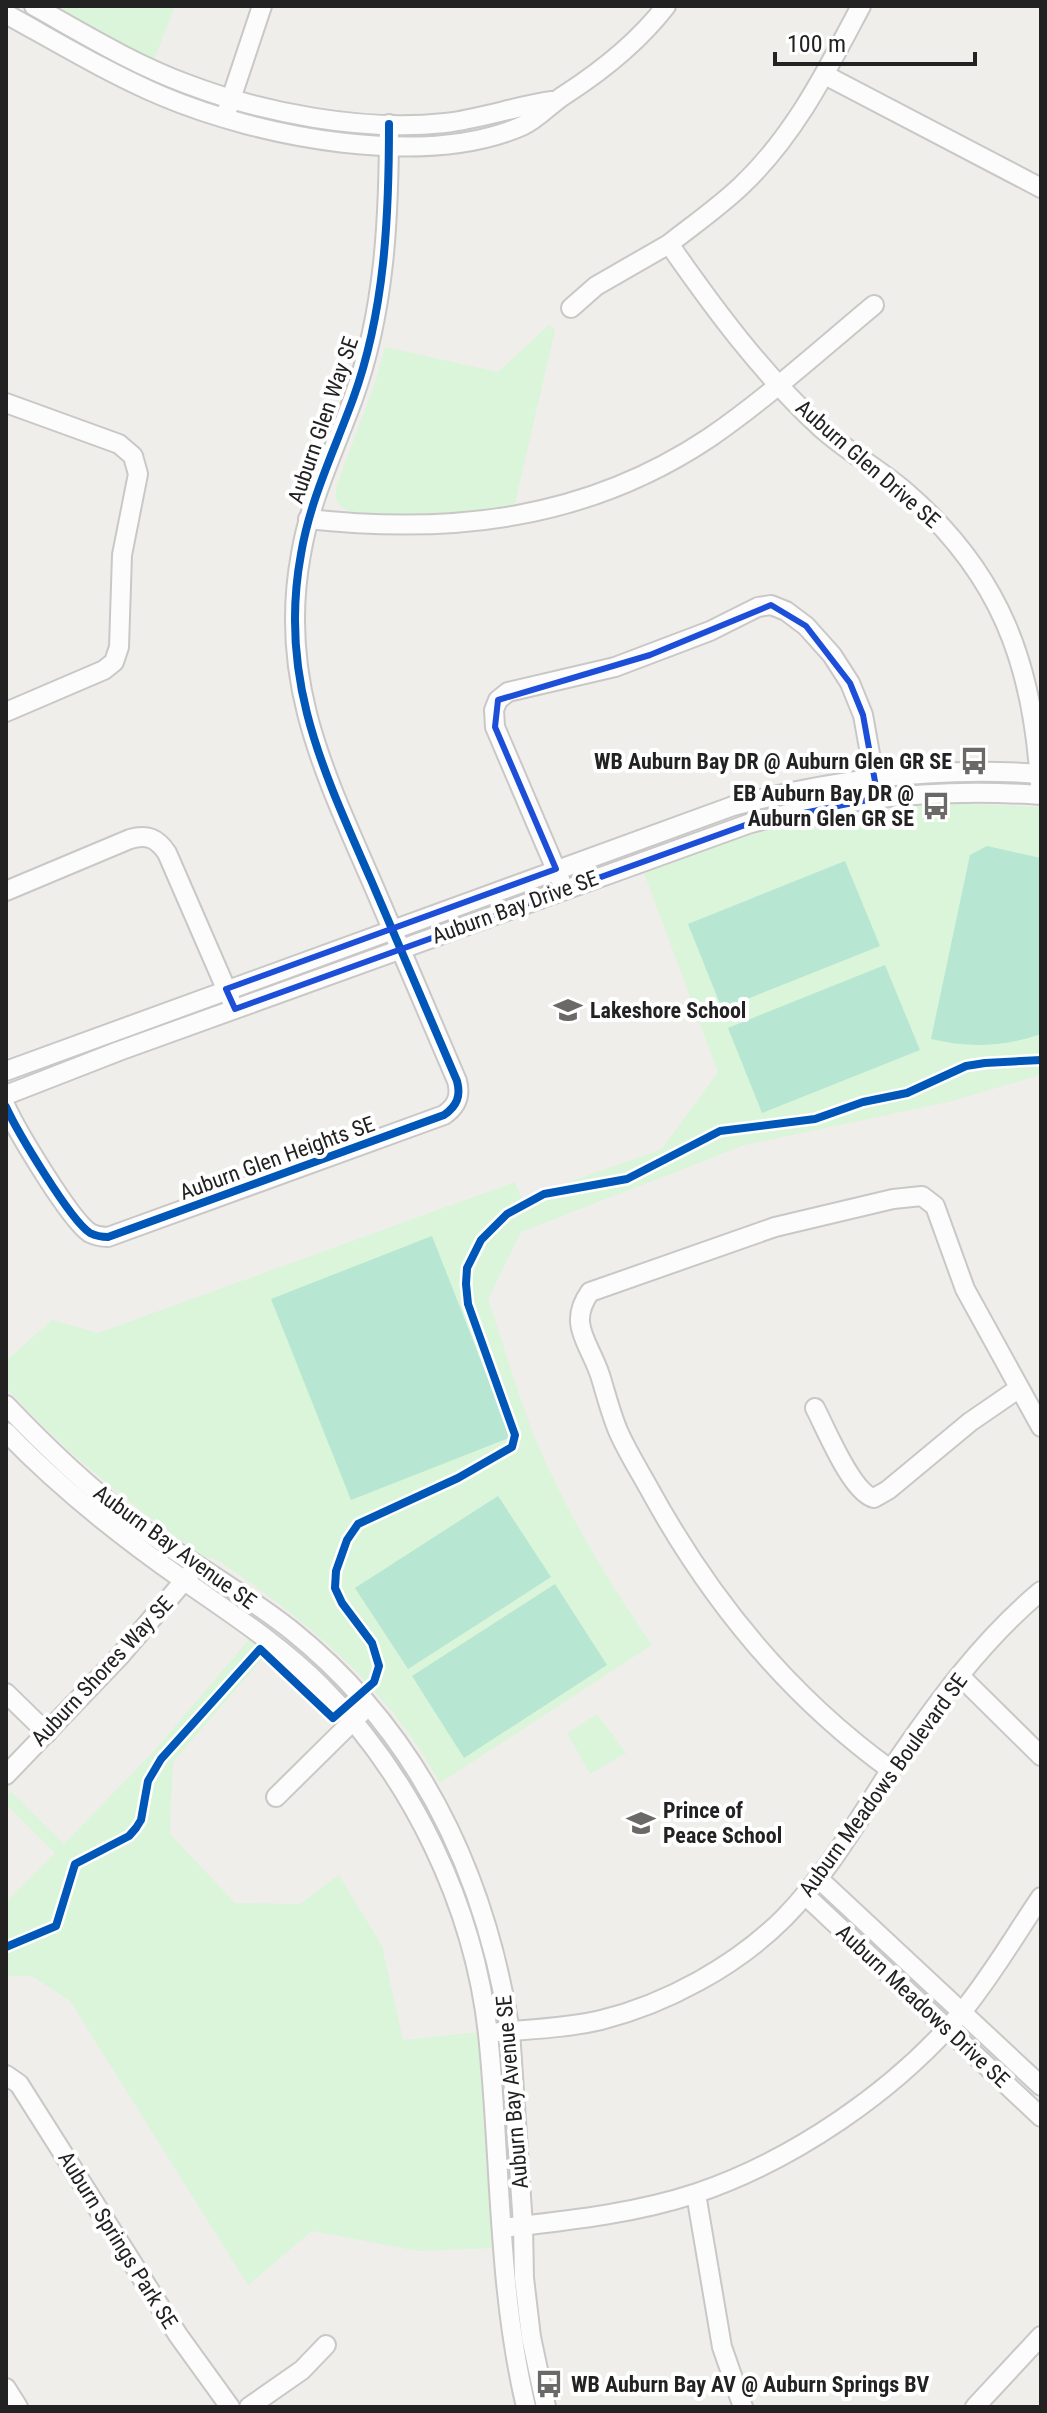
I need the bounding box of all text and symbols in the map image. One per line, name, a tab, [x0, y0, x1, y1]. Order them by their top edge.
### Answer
scale bar	[775, 16, 975, 66]
text: 100 m	[787, 30, 846, 58]
street label: Auburn Glen Way SE	[283, 333, 363, 507]
street label: Auburn Glen Drive SE	[791, 395, 945, 533]
bus stop icon: WB Auburn Bay DR @ Auburn Glen GR SE	[959, 746, 989, 776]
place label: WB Auburn Bay DR @ Auburn Glen GR SE	[594, 749, 952, 774]
place label: EB Auburn Bay DR @ Auburn Glen GR SE	[733, 781, 914, 831]
bus stop icon: EB Auburn Bay DR @ Auburn Glen GR SE	[921, 791, 951, 821]
street label: Auburn Bay Drive SE	[429, 865, 602, 949]
school or university icon: Lakeshore School	[553, 995, 583, 1025]
place label: Lakeshore School	[590, 998, 746, 1023]
street label: Auburn Glen Heights SE	[176, 1111, 378, 1205]
street label: Auburn Bay Avenue SE	[89, 1480, 261, 1614]
street label: Auburn Shores Way SE	[26, 1591, 178, 1751]
street label: Auburn Meadows Boulevard SE	[794, 1669, 972, 1901]
place label: Prince of Peace School	[663, 1798, 782, 1848]
school or university icon: Prince of Peace School	[626, 1808, 656, 1838]
street label: Auburn Meadows Drive SE	[831, 1919, 1015, 2093]
street label: Auburn Bay Avenue SE	[491, 1994, 533, 2190]
street label: Auburn Springs Park SE	[53, 2147, 183, 2333]
bus stop icon: WB Auburn Bay AV @ Auburn Springs BV	[534, 2369, 564, 2399]
place label: WB Auburn Bay AV @ Auburn Springs BV	[571, 2372, 929, 2397]

